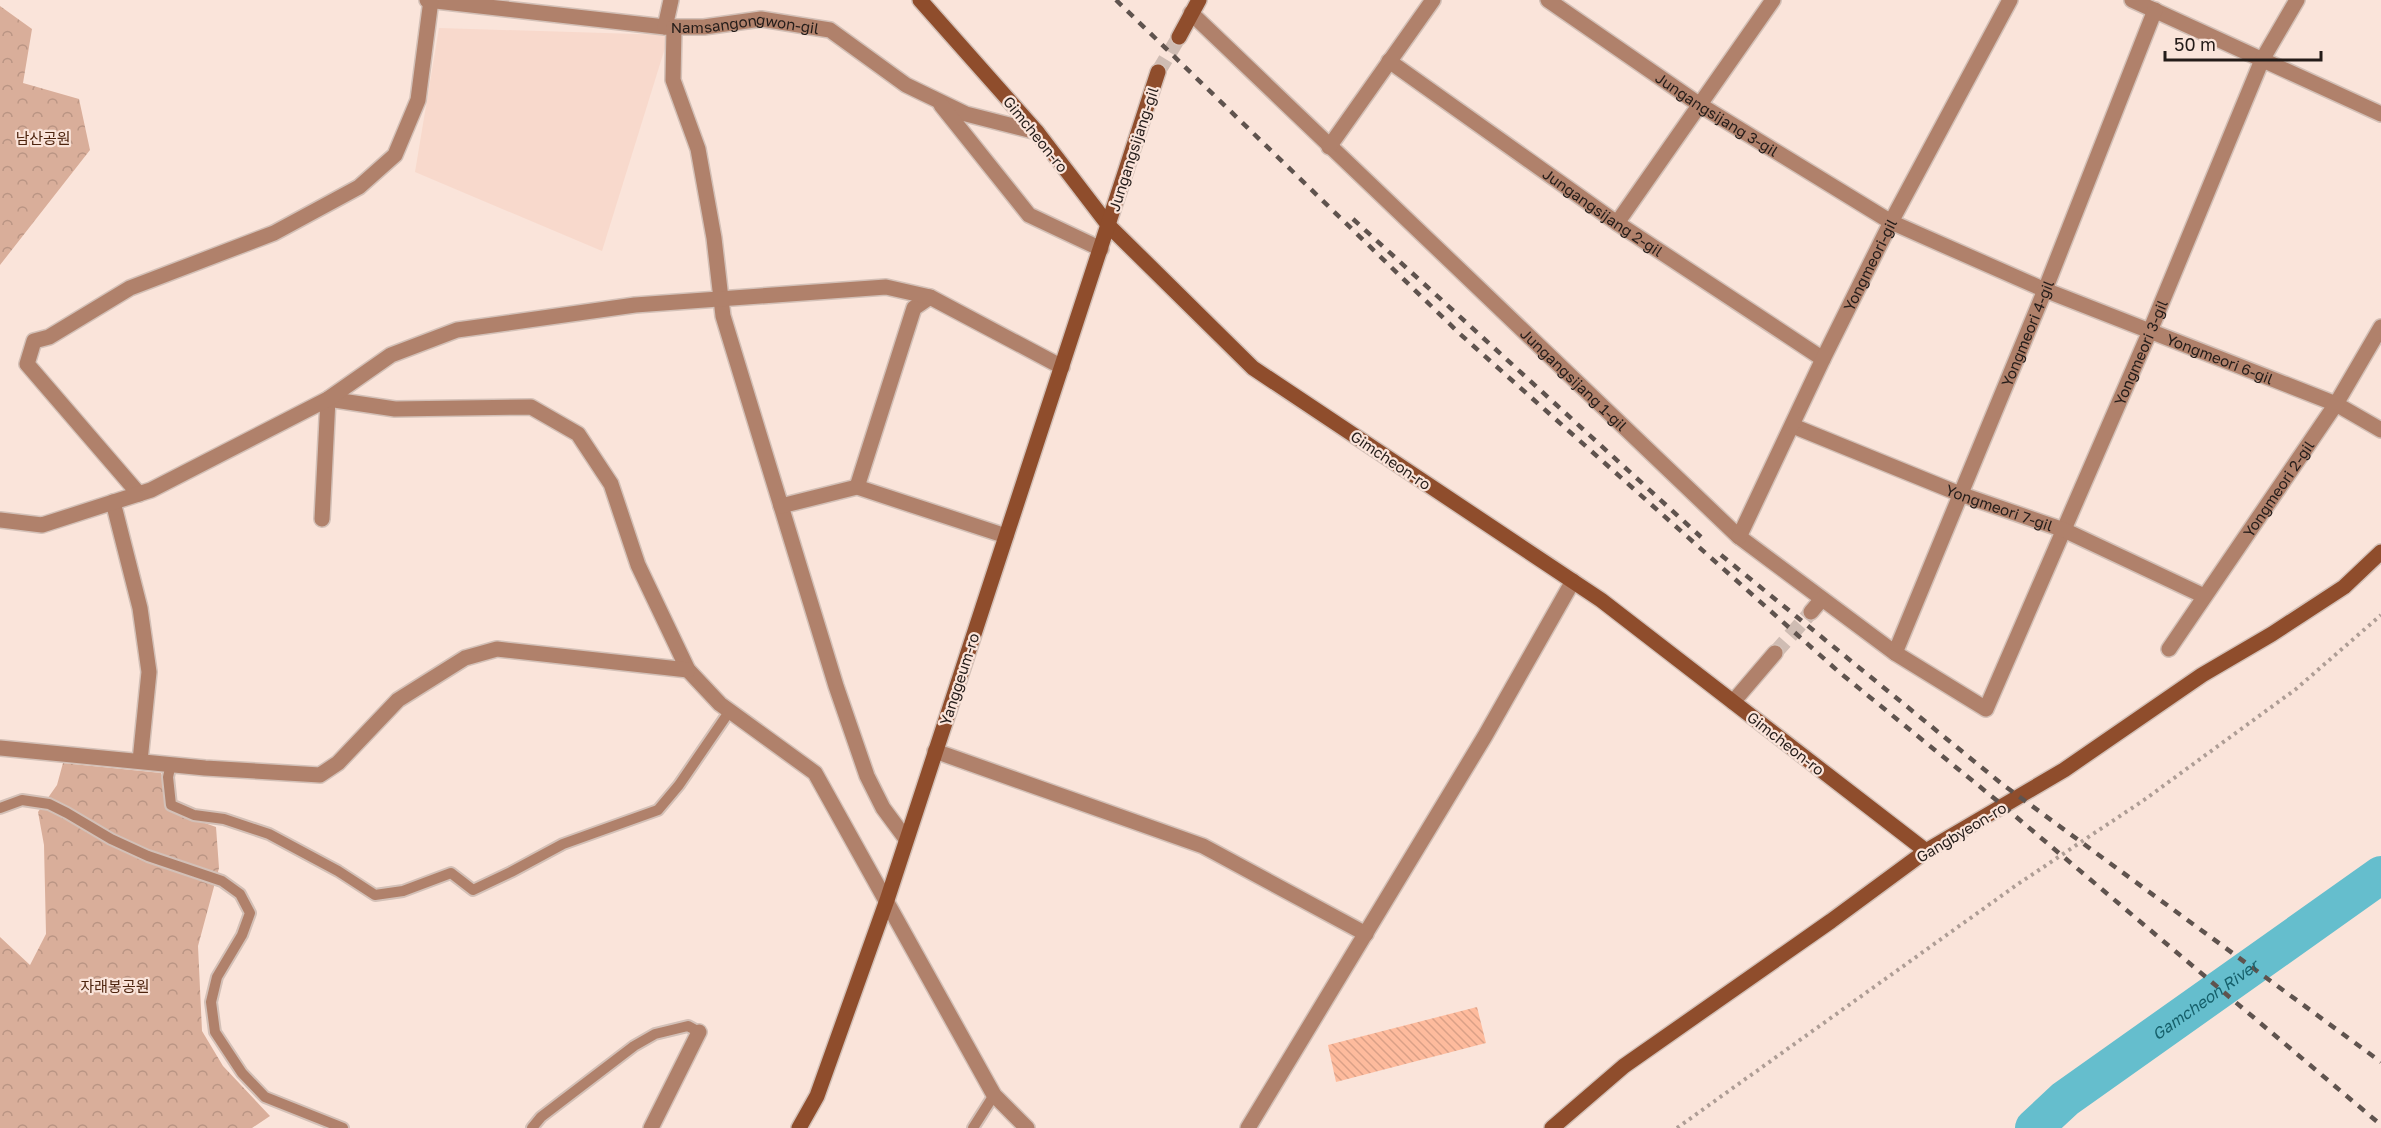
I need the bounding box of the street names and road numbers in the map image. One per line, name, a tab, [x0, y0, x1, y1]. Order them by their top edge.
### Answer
street label: Namsangongwon-gil	[671, 9, 821, 37]
street label: Jungangsijang 3-gil	[1652, 68, 1782, 160]
street label: Jungangsijang-gil	[1104, 84, 1162, 213]
street label: Gimcheon-ro	[1000, 92, 1072, 176]
street label: Jungangsijang 2-gil	[1539, 164, 1667, 260]
street label: Yongmeori-gil	[1839, 215, 1900, 314]
street label: Yongmeori 4-gil	[1997, 277, 2057, 389]
street label: Yongmeori 3-gil	[2110, 297, 2171, 408]
street label: Jungangsijang 1-gil	[1517, 324, 1631, 434]
street label: Yongmeori 6-gil	[2164, 329, 2276, 388]
street label: Gimcheon-ro	[1348, 427, 1434, 493]
street label: Yongmeori 2-gil	[2239, 437, 2318, 540]
street label: Yongmeori 7-gil	[1943, 480, 2056, 535]
street label: Yanggeum-ro	[936, 631, 982, 727]
street label: Gimcheon-ro	[1744, 707, 1828, 779]
street label: Gangbyeon-ro	[1913, 798, 2009, 866]

